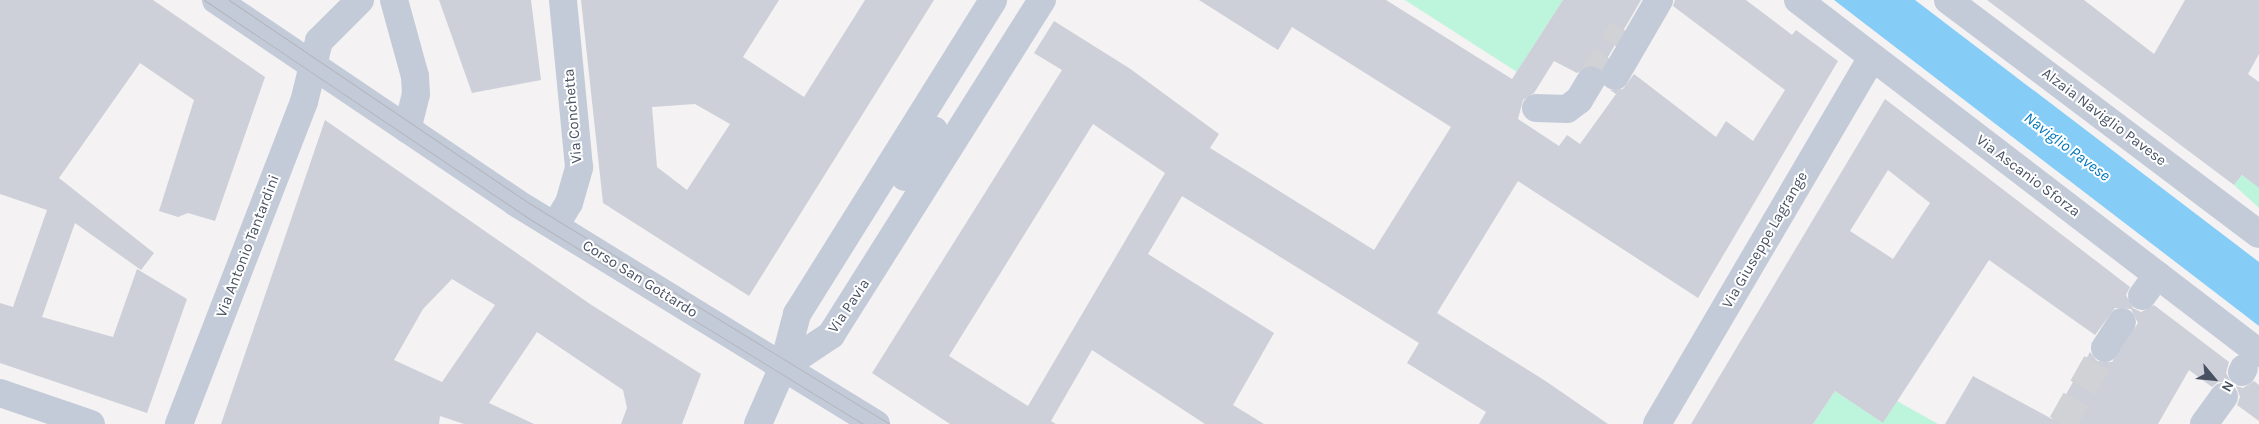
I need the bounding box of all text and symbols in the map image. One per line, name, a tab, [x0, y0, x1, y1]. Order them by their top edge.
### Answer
street label: Alzaia Naviglio Pavese	[2038, 64, 2170, 170]
street label: Via Conchetta	[560, 68, 586, 164]
water label: Naviglio Pavese	[2020, 108, 2114, 186]
street label: Via Ascanio Sforza	[1972, 131, 2084, 221]
street label: Via Giuseppe Lagrange	[1718, 168, 1812, 312]
street label: Via Antonio Tantardini	[212, 172, 284, 320]
street label: Corso San Gottardo	[579, 236, 701, 322]
street label: Via Pavia	[824, 275, 874, 337]
north arrow	[2189, 354, 2239, 404]
text: N	[2218, 378, 2238, 395]

